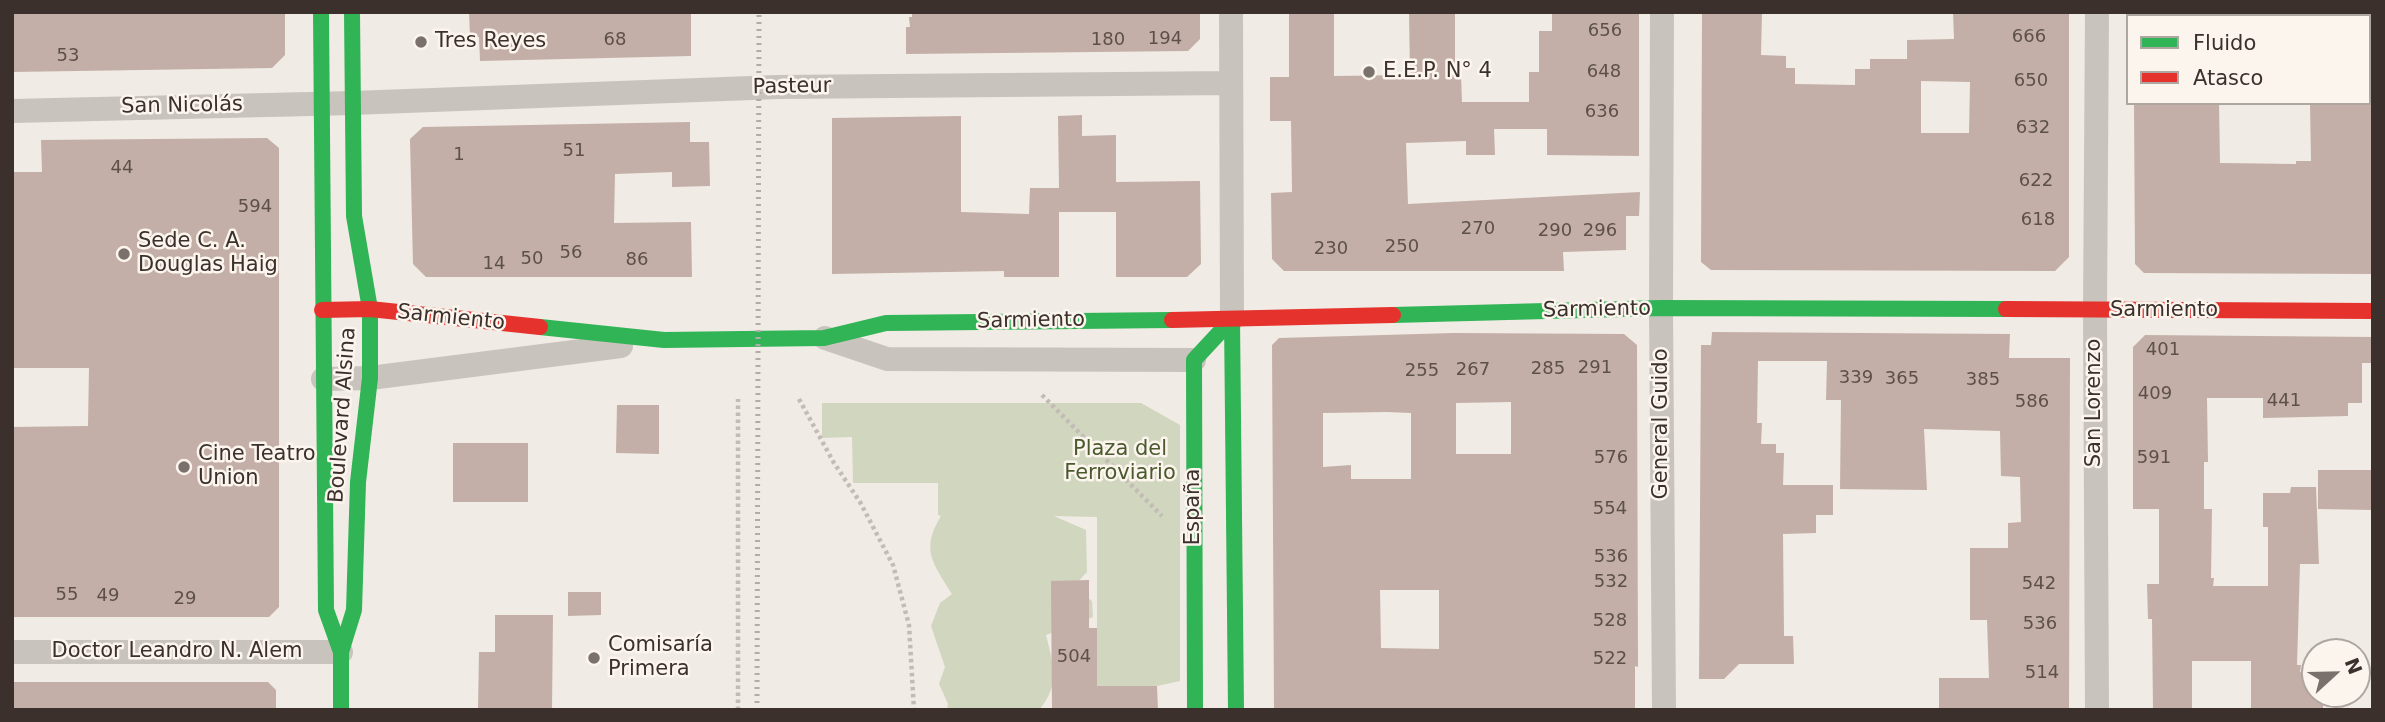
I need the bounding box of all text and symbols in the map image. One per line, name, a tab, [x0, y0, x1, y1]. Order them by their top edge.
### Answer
legend	[2126, 14, 2371, 105]
house number: 656	[1588, 20, 1622, 42]
house number: 666	[2012, 26, 2046, 48]
house number: 194	[1148, 28, 1182, 50]
place label: Tres Reyes	[435, 29, 546, 55]
house number: 68	[604, 29, 626, 51]
house number: 180	[1091, 29, 1125, 51]
text: Fluido	[2193, 31, 2256, 55]
marker: Tres Reyes	[413, 34, 429, 50]
house number: 53	[57, 45, 79, 67]
place label: E.E.P. N° 4	[1383, 59, 1492, 85]
house number: 648	[1587, 61, 1621, 83]
marker: E.E.P. N° 4	[1361, 64, 1377, 80]
text: Atasco	[2193, 66, 2263, 90]
house number: 650	[2014, 70, 2048, 92]
street label: Pasteur	[752, 74, 832, 100]
street label: San Nicolás	[121, 92, 243, 120]
house number: 636	[1585, 101, 1619, 123]
house number: 632	[2016, 117, 2050, 139]
house number: 51	[563, 140, 585, 162]
house number: 1	[453, 144, 465, 166]
house number: 44	[111, 157, 133, 179]
house number: 622	[2019, 170, 2053, 192]
house number: 594	[238, 196, 272, 218]
house number: 618	[2021, 209, 2055, 231]
house number: 270	[1461, 218, 1495, 240]
house number: 290	[1538, 220, 1572, 242]
house number: 296	[1583, 220, 1617, 242]
place label: Sede C. A. Douglas Haig	[138, 229, 278, 279]
house number: 250	[1385, 236, 1419, 258]
house number: 230	[1314, 238, 1348, 260]
house number: 56	[560, 242, 582, 264]
marker: Sede C. A. Douglas Haig	[116, 246, 132, 262]
house number: 50	[521, 248, 543, 270]
house number: 86	[626, 249, 648, 271]
house number: 14	[483, 253, 505, 275]
street label: Sarmiento	[1543, 296, 1651, 324]
street label: Sarmiento	[2110, 298, 2218, 324]
street label: Sarmiento	[396, 300, 506, 336]
street label: Sarmiento	[977, 307, 1085, 335]
street label: Boulevard Alsina	[324, 326, 362, 504]
street label: San Lorenzo	[2082, 339, 2108, 467]
house number: 401	[2146, 339, 2180, 361]
street label: General Guido	[1649, 348, 1675, 500]
house number: 291	[1578, 357, 1612, 379]
house number: 285	[1531, 358, 1565, 380]
house number: 267	[1456, 359, 1490, 381]
house number: 255	[1405, 360, 1439, 382]
house number: 339	[1839, 367, 1873, 389]
house number: 365	[1885, 368, 1919, 390]
house number: 385	[1966, 369, 2000, 391]
house number: 409	[2138, 383, 2172, 405]
house number: 441	[2267, 390, 2301, 412]
house number: 586	[2015, 391, 2049, 413]
park label: Plaza del Ferroviario	[1064, 437, 1176, 487]
place label: Cine Teatro Union	[198, 442, 316, 492]
house number: 576	[1594, 447, 1628, 469]
house number: 591	[2137, 447, 2171, 469]
marker: Cine Teatro Union	[176, 459, 192, 475]
street label: España	[1181, 469, 1207, 545]
house number: 554	[1593, 498, 1627, 520]
house number: 536	[1594, 546, 1628, 568]
house number: 532	[1594, 571, 1628, 593]
house number: 542	[2022, 573, 2056, 595]
house number: 55	[56, 584, 78, 606]
house number: 49	[97, 585, 119, 607]
house number: 29	[174, 588, 196, 610]
house number: 528	[1593, 610, 1627, 632]
house number: 536	[2023, 613, 2057, 635]
place label: Comisaría Primera	[608, 633, 713, 683]
north arrow	[2301, 638, 2371, 708]
street label: Doctor Leandro N. Alem	[51, 639, 303, 665]
house number: 504	[1057, 646, 1091, 668]
house number: 522	[1593, 648, 1627, 670]
marker: Comisaría Primera	[586, 650, 602, 666]
text: N	[2340, 654, 2367, 677]
house number: 514	[2025, 662, 2059, 684]

